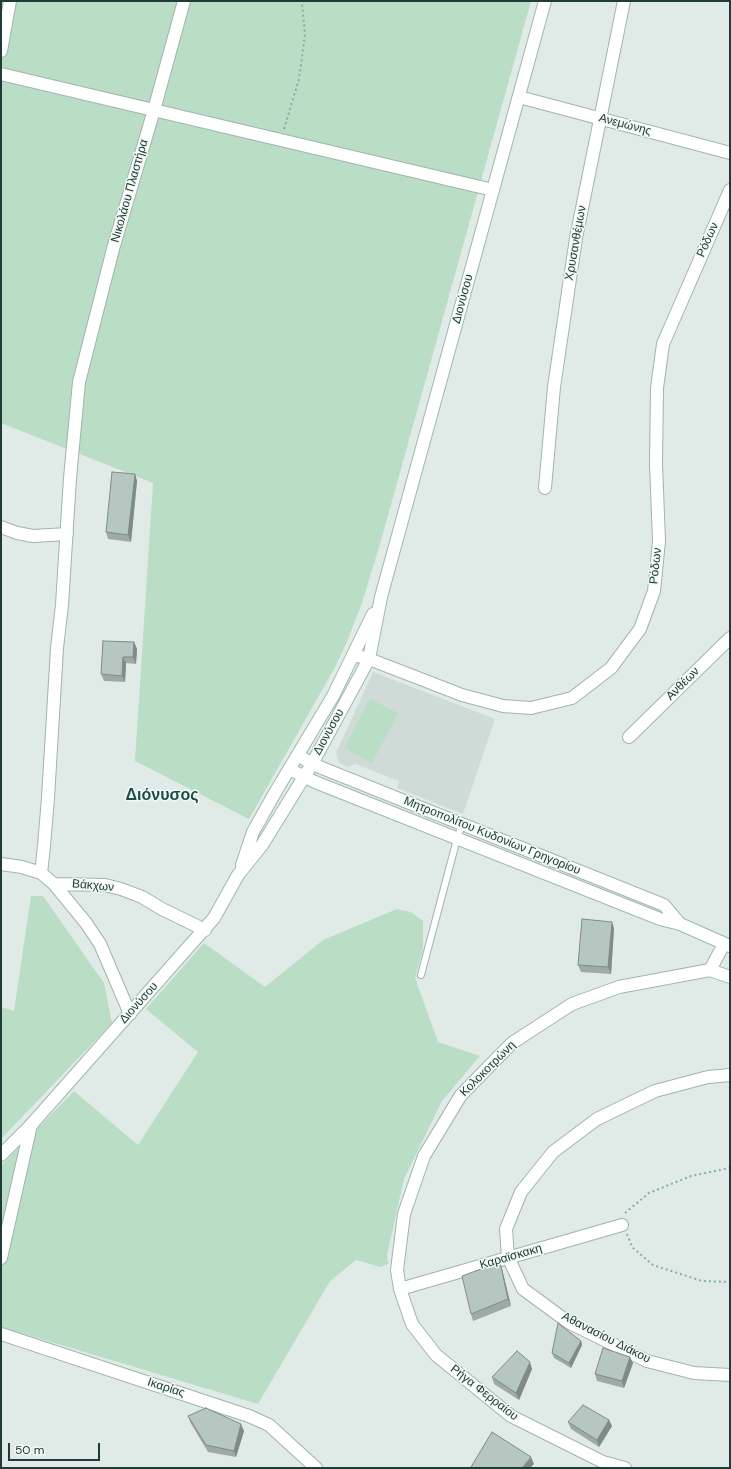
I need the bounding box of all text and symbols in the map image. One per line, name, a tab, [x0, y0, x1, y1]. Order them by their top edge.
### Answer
street label: Ανεμώνης	[597, 111, 653, 139]
street label: Νικολάου Πλαστήρα	[108, 138, 152, 244]
street label: Χρυσανθέμων	[562, 204, 590, 282]
street label: Ρόδων	[694, 220, 722, 260]
street label: Διονύσου	[450, 273, 476, 325]
street label: Ρόδων	[647, 547, 665, 585]
street label: Ανθέων	[663, 664, 703, 704]
street label: Διονύσου	[310, 706, 348, 758]
district label: Διόνυσος	[126, 786, 198, 806]
street label: Μητροπολίτου Κυδονίων Γρηγορίου	[401, 794, 583, 878]
street label: Βάκχων	[71, 877, 115, 895]
street label: Διονύσου	[117, 979, 161, 1027]
street label: Κολοκοτρώνη	[457, 1038, 519, 1100]
street label: Καραϊσκακη	[478, 1241, 544, 1273]
street label: Αθανασίου Διάκου	[559, 1309, 653, 1367]
street label: Ρήγα Φερραίου	[447, 1362, 521, 1424]
street label: Ικαρίας	[146, 1375, 186, 1401]
scale bar	[10, 1435, 102, 1461]
text: 50 m	[15, 1442, 44, 1458]

